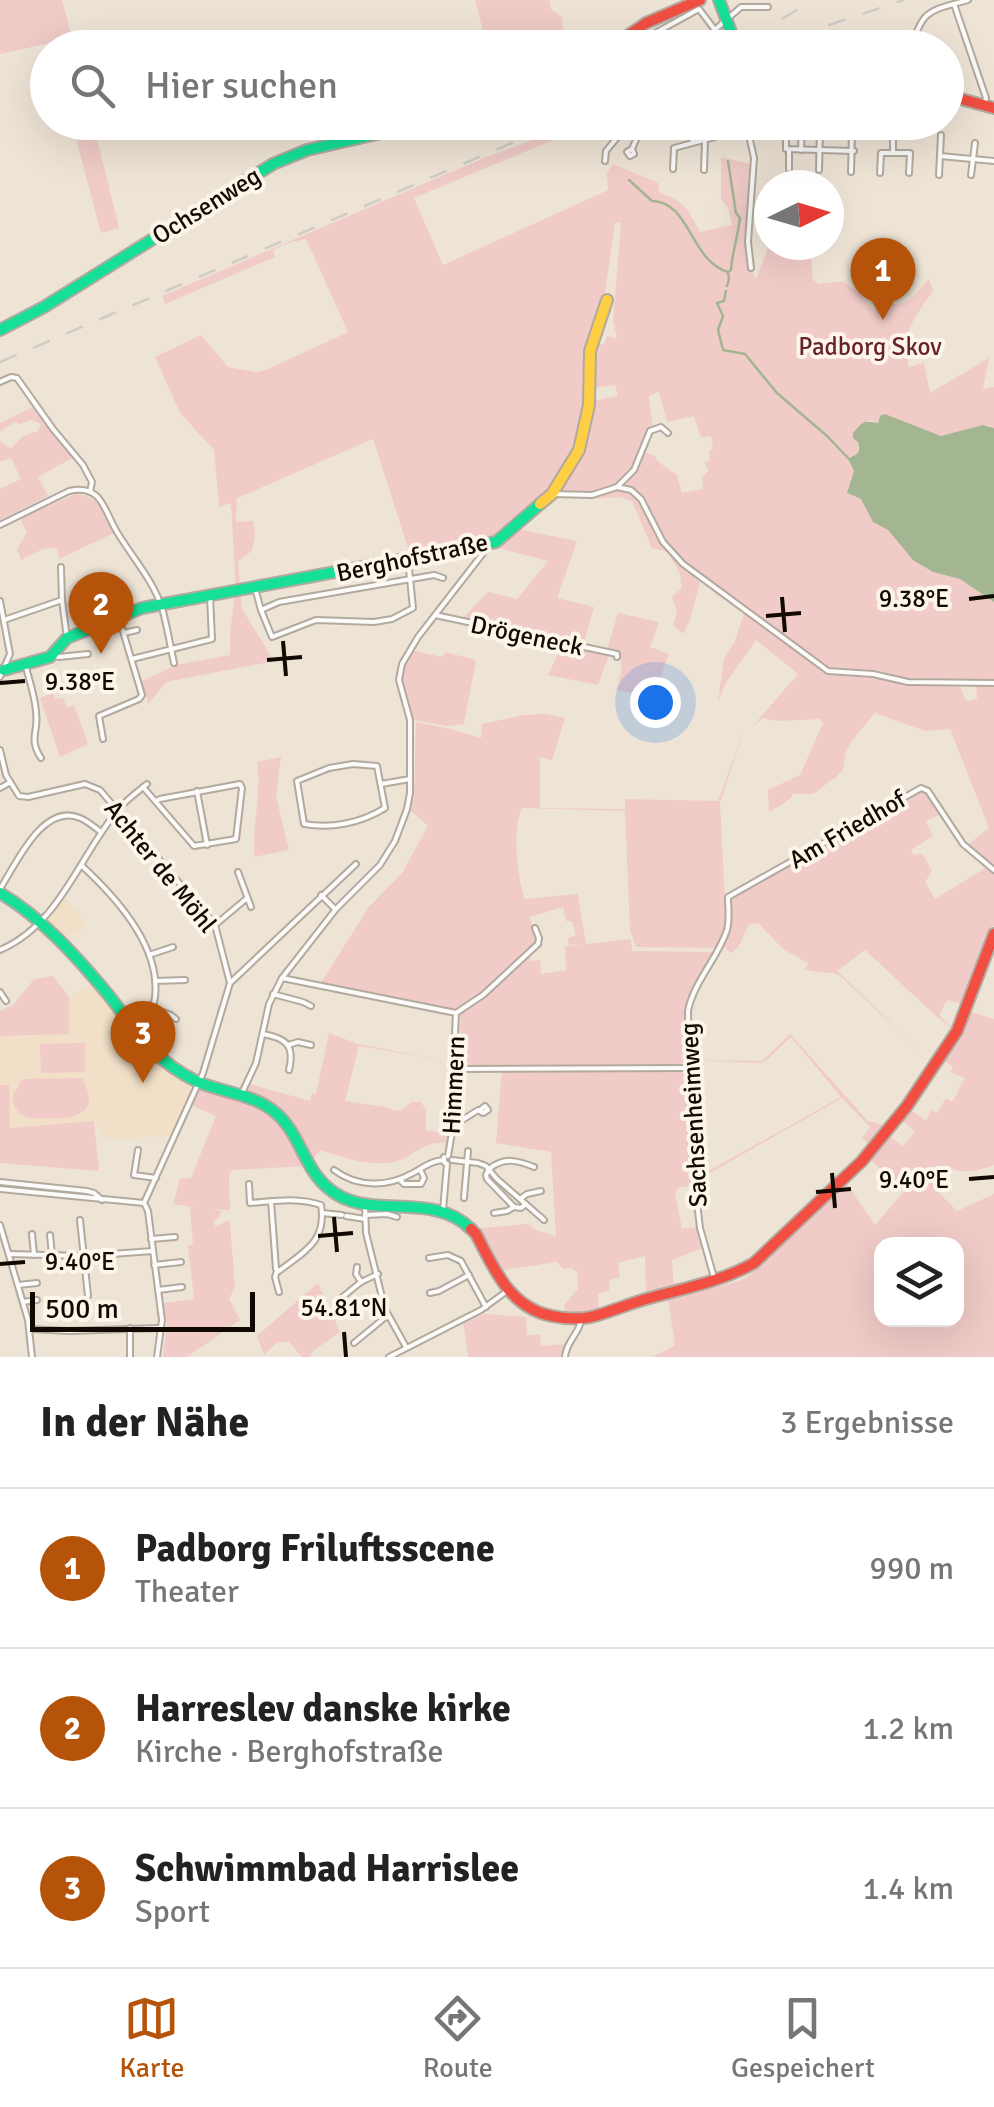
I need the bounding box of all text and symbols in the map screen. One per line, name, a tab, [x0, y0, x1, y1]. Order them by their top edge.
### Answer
search box	[30, 30, 964, 140]
icon: search	[65, 58, 120, 113]
text: Hier suchen	[145, 62, 338, 109]
street label: Ochsenweg	[146, 160, 266, 251]
north arrow	[754, 170, 844, 260]
pin: 1	[850, 238, 916, 320]
park label: Padborg Skov	[798, 331, 942, 362]
street label: Berghofstraße	[333, 526, 491, 589]
pin: 2	[68, 572, 134, 654]
text: 9.38°E	[879, 583, 949, 614]
street label: Drögeneck	[468, 608, 586, 663]
text: 9.38°E	[45, 666, 115, 697]
your location	[630, 677, 681, 728]
street label: Am Friedhof	[783, 783, 913, 875]
street label: Achter de Möhl	[98, 794, 224, 939]
pin: 3	[110, 1000, 176, 1083]
street label: Sachsenheimweg	[673, 1022, 714, 1208]
street label: Himmern	[435, 1035, 472, 1135]
text: 9.40°E	[879, 1164, 949, 1195]
map controls	[874, 1237, 964, 1327]
button: layers	[874, 1237, 964, 1327]
text: 9.40°E	[45, 1246, 115, 1277]
scale bar	[30, 1287, 255, 1332]
text: 500 m	[45, 1292, 119, 1326]
text: 54.81°N	[301, 1292, 387, 1323]
text: In der Nähe	[40, 1397, 249, 1448]
text: 3 Ergebnisse	[780, 1403, 954, 1442]
text: Padborg Friluftsscene	[135, 1525, 495, 1572]
text: 1	[64, 1549, 81, 1588]
text: 990 m	[870, 1549, 954, 1588]
text: Theater	[135, 1572, 239, 1611]
text: Harreslev danske kirke	[135, 1685, 511, 1732]
text: 2	[64, 1709, 81, 1748]
text: 1.2 km	[862, 1709, 954, 1748]
text: Kirche · Berghofstraße	[135, 1732, 444, 1771]
text: Schwimmbad Harrislee	[135, 1845, 519, 1892]
text: 3	[64, 1869, 81, 1908]
text: 1.4 km	[862, 1869, 954, 1908]
text: Sport	[135, 1892, 210, 1931]
tab: Karte	[119, 1991, 184, 2085]
tab: Route	[423, 1991, 493, 2085]
tab: Gespeichert	[731, 1991, 875, 2085]

